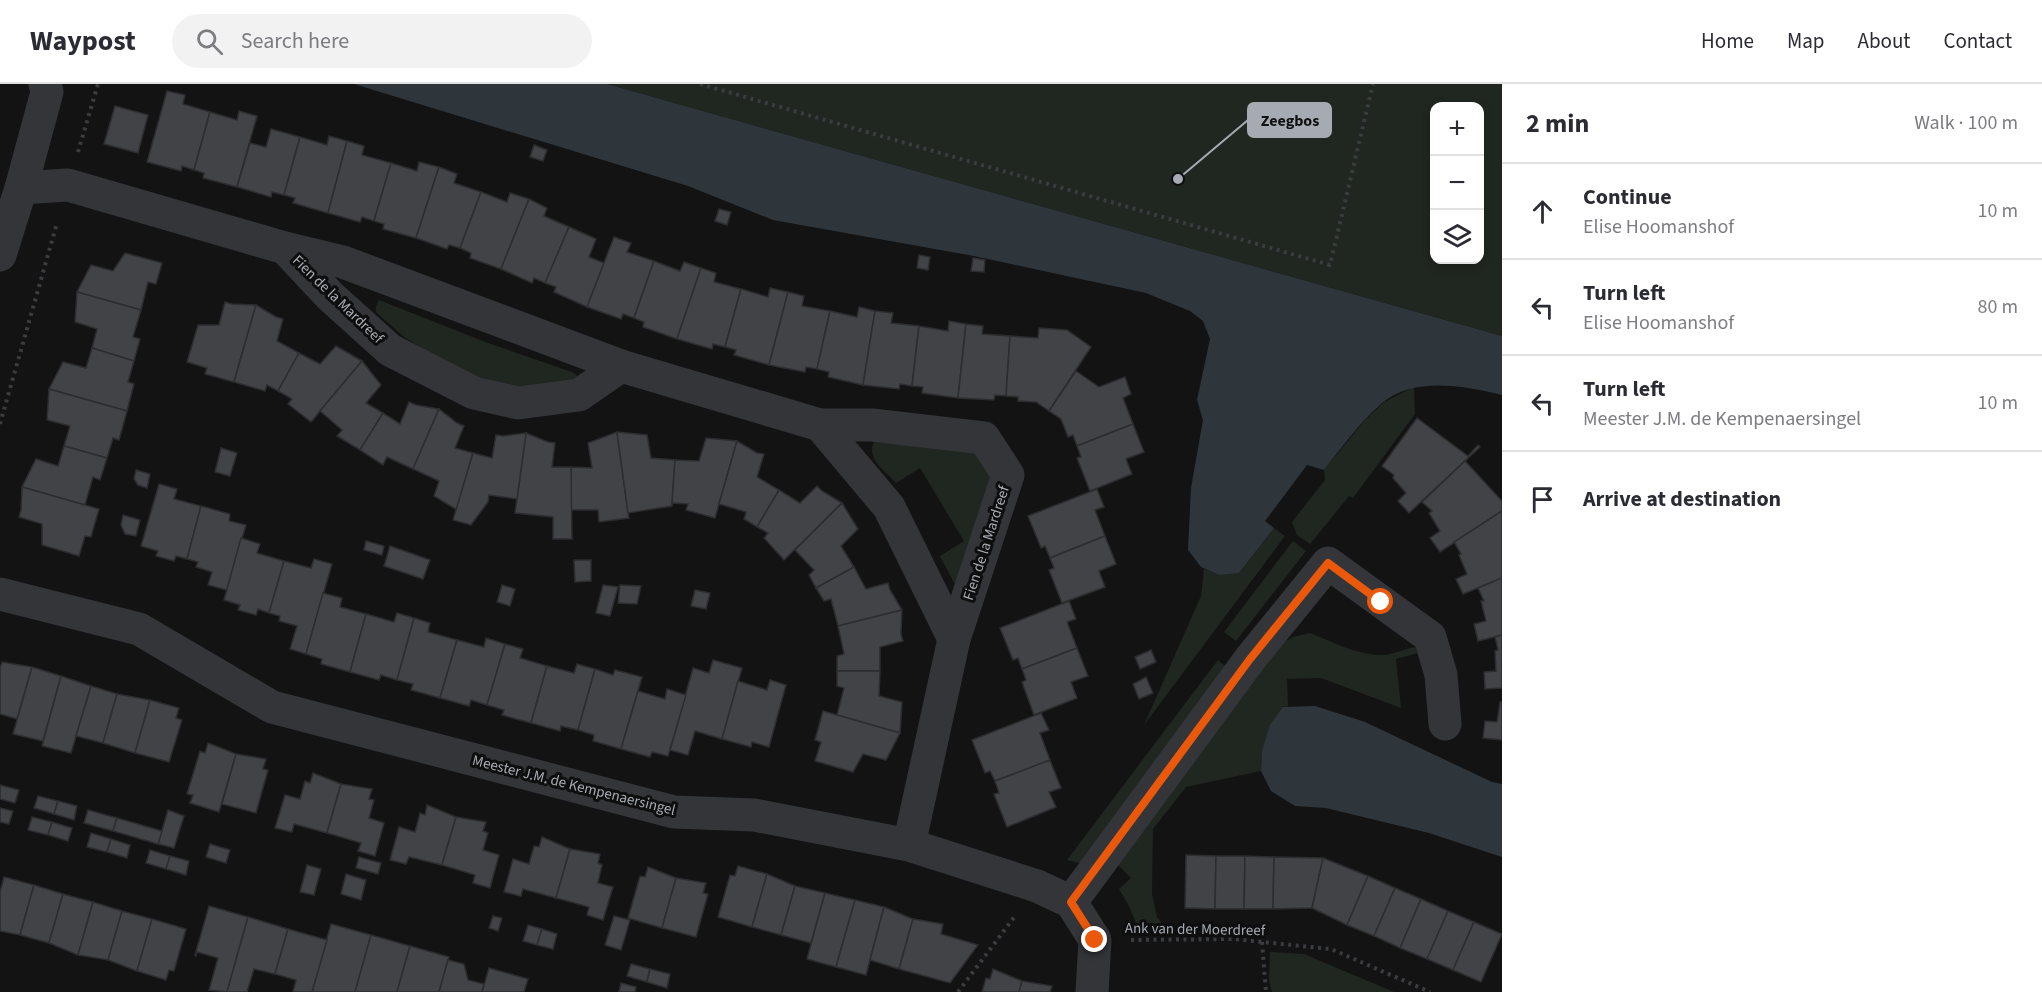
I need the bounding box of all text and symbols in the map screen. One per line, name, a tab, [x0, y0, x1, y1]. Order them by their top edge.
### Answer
search box	[172, 14, 592, 68]
text: Waypost	[30, 21, 136, 61]
icon: search	[193, 25, 226, 58]
text: Search here	[241, 25, 349, 57]
text: Home	[1701, 26, 1754, 56]
text: Map	[1787, 26, 1825, 56]
text: About	[1858, 26, 1910, 56]
text: Contact	[1943, 26, 2012, 56]
map controls	[1430, 102, 1484, 264]
button: +	[1430, 102, 1484, 156]
callout: Zeegbos	[1248, 103, 1331, 137]
text: 2 min	[1526, 105, 1589, 142]
text: Walk · 100 m	[1914, 109, 2018, 137]
text: Zeegbos	[1261, 110, 1319, 132]
button: −	[1430, 156, 1484, 210]
text: Continue	[1583, 181, 1672, 213]
icon: ahead	[1526, 195, 1559, 228]
text: 10 m	[1978, 197, 2018, 225]
button: layers	[1430, 210, 1484, 264]
text: Elise Hoomanshof	[1583, 213, 1734, 241]
street label: Fien de la Mardreef	[288, 250, 388, 349]
text: Turn left	[1583, 277, 1665, 309]
icon: left	[1526, 291, 1559, 324]
text: 80 m	[1978, 293, 2018, 321]
text: Elise Hoomanshof	[1583, 309, 1734, 337]
text: Turn left	[1583, 373, 1665, 405]
icon: left	[1526, 387, 1559, 420]
text: 10 m	[1978, 389, 2018, 417]
text: Meester J.M. de Kempenaersingel	[1583, 405, 1861, 433]
street label: Fien de la Mardreef	[958, 483, 1015, 603]
icon: arrive	[1526, 483, 1559, 516]
text: Arrive at destination	[1583, 483, 1781, 515]
route start	[1367, 588, 1393, 614]
street label: Meester J.M. de Kempenaersingel	[470, 750, 678, 821]
street label: Ank van der Moerdreef	[1125, 918, 1266, 941]
route end	[1081, 926, 1107, 952]

